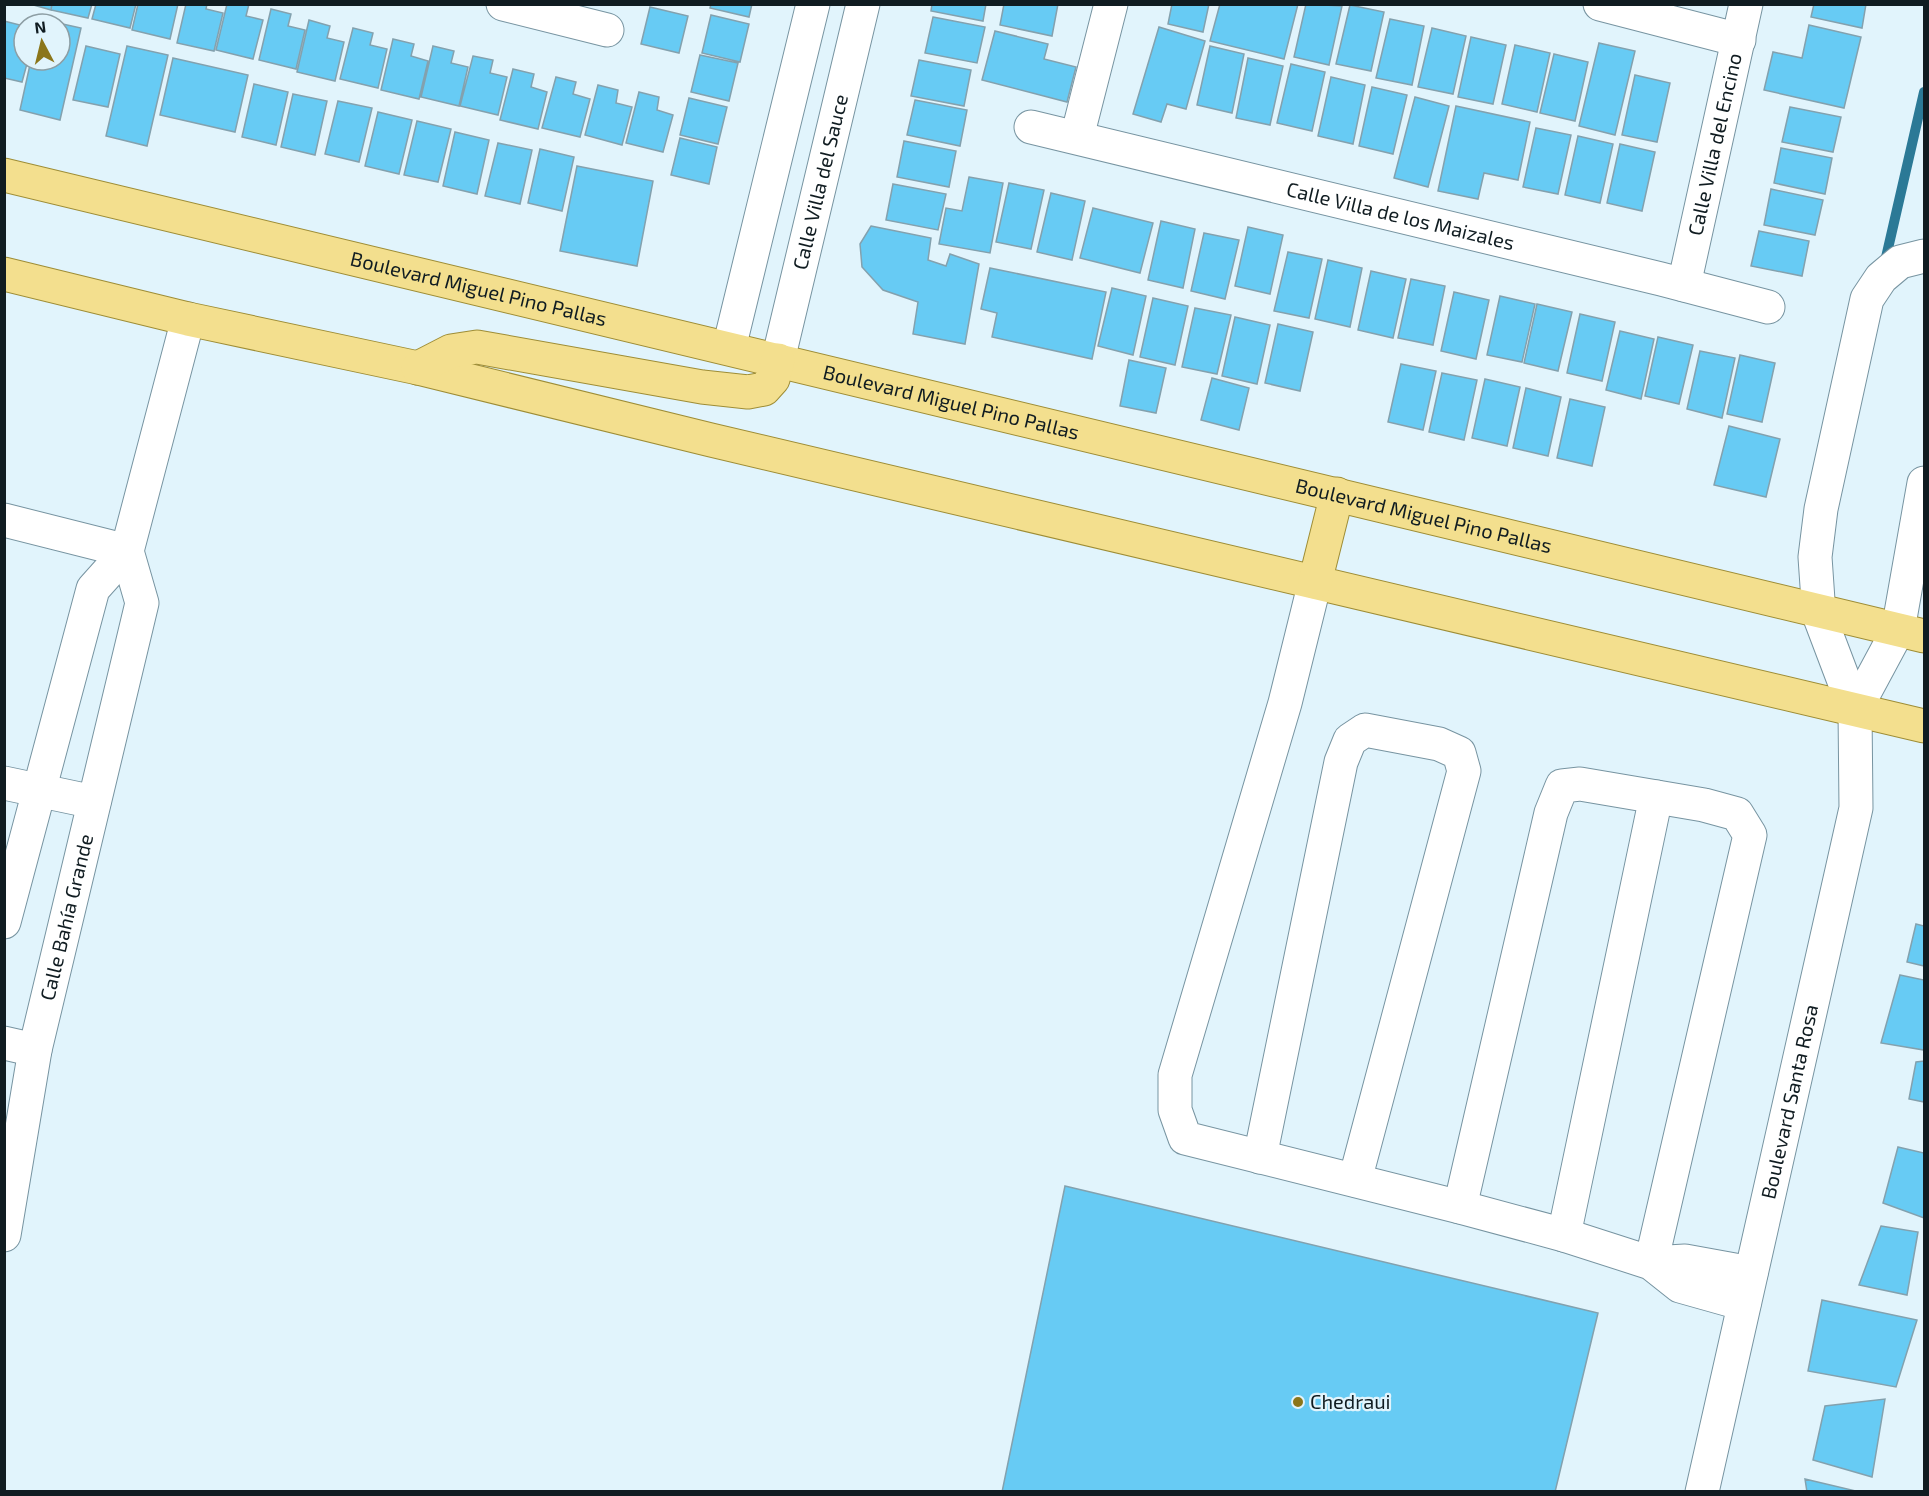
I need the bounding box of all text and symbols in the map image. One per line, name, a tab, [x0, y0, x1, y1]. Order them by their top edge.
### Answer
north arrow	[12, 12, 72, 72]
text: N	[33, 16, 47, 37]
street label: Calle Villa del Encino	[1682, 51, 1746, 238]
street label: Calle Villa del Sauce	[787, 92, 852, 272]
street label: Calle Villa de los Maizales	[1284, 176, 1517, 254]
street label: Boulevard Miguel Pino Pallas	[348, 246, 609, 330]
street label: Boulevard Miguel Pino Pallas	[821, 359, 1082, 444]
street label: Boulevard Miguel Pino Pallas	[1293, 473, 1554, 557]
street label: Calle Bahía Grande	[34, 831, 97, 1003]
street label: Boulevard Santa Rosa	[1755, 1002, 1822, 1201]
place label: Chedraui	[1310, 1389, 1391, 1413]
marker: Chedraui	[1291, 1395, 1305, 1409]

